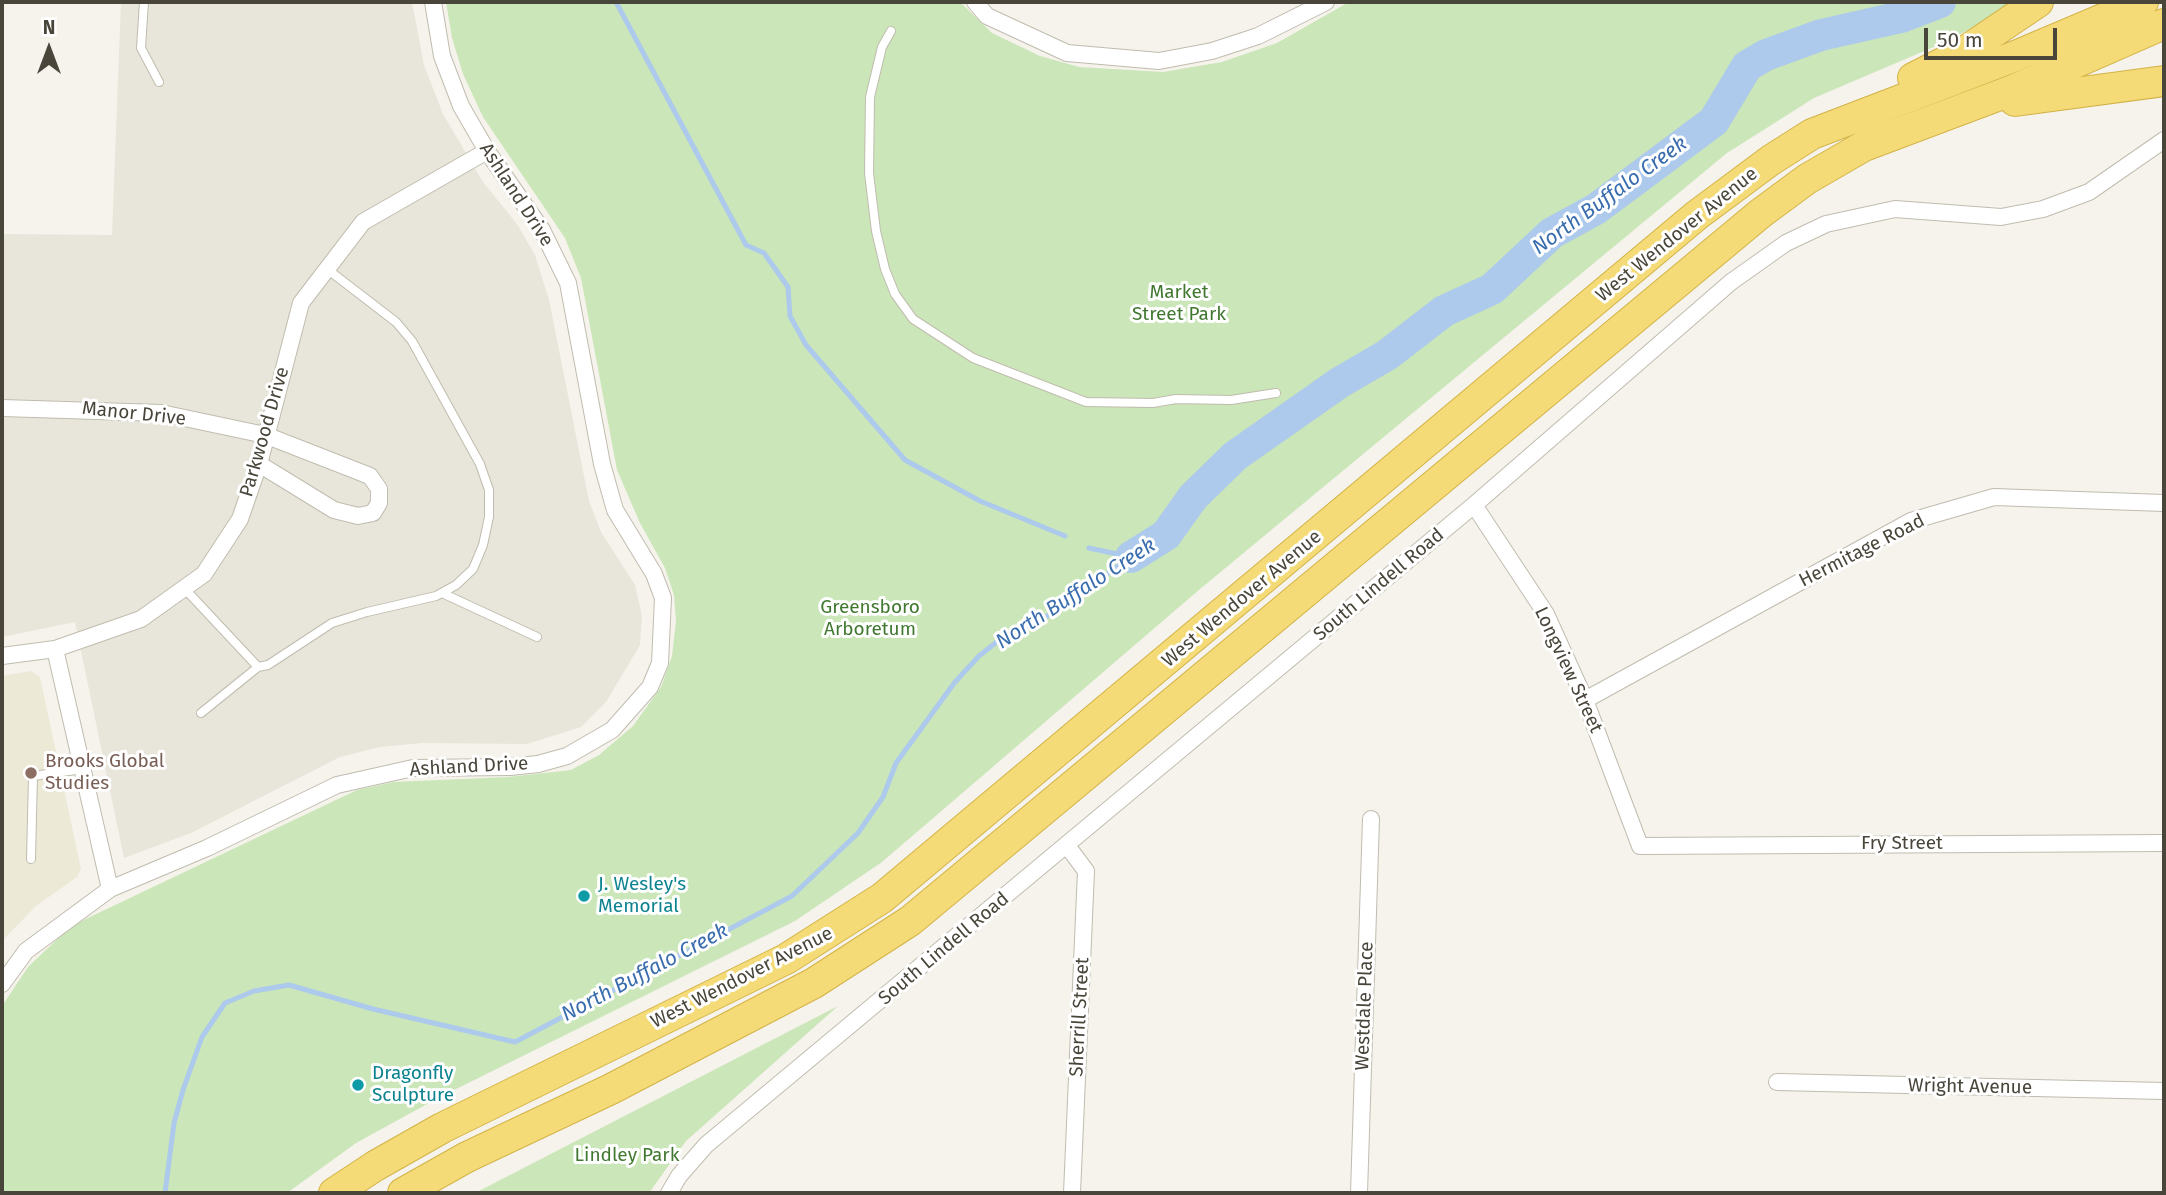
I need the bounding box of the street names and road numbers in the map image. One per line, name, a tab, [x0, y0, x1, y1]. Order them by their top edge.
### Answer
street label: Ashland Drive	[474, 139, 558, 251]
street label: West Wendover Avenue	[1592, 163, 1762, 307]
street label: Parkwood Drive	[236, 364, 294, 500]
street label: Manor Drive	[81, 397, 187, 431]
street label: Hermitage Road	[1795, 510, 1929, 592]
street label: South Lindell Road	[1309, 524, 1449, 646]
street label: West Wendover Avenue	[1158, 526, 1326, 672]
street label: Longview Street	[1529, 603, 1607, 737]
street label: Ashland Drive	[409, 753, 529, 781]
street label: Fry Street	[1861, 833, 1943, 855]
street label: South Lindell Road	[874, 888, 1014, 1010]
street label: West Wendover Avenue	[647, 922, 837, 1034]
street label: Westdale Place	[1351, 941, 1379, 1071]
street label: Sherrill Street	[1065, 957, 1095, 1077]
street label: Wright Avenue	[1908, 1075, 2032, 1099]

